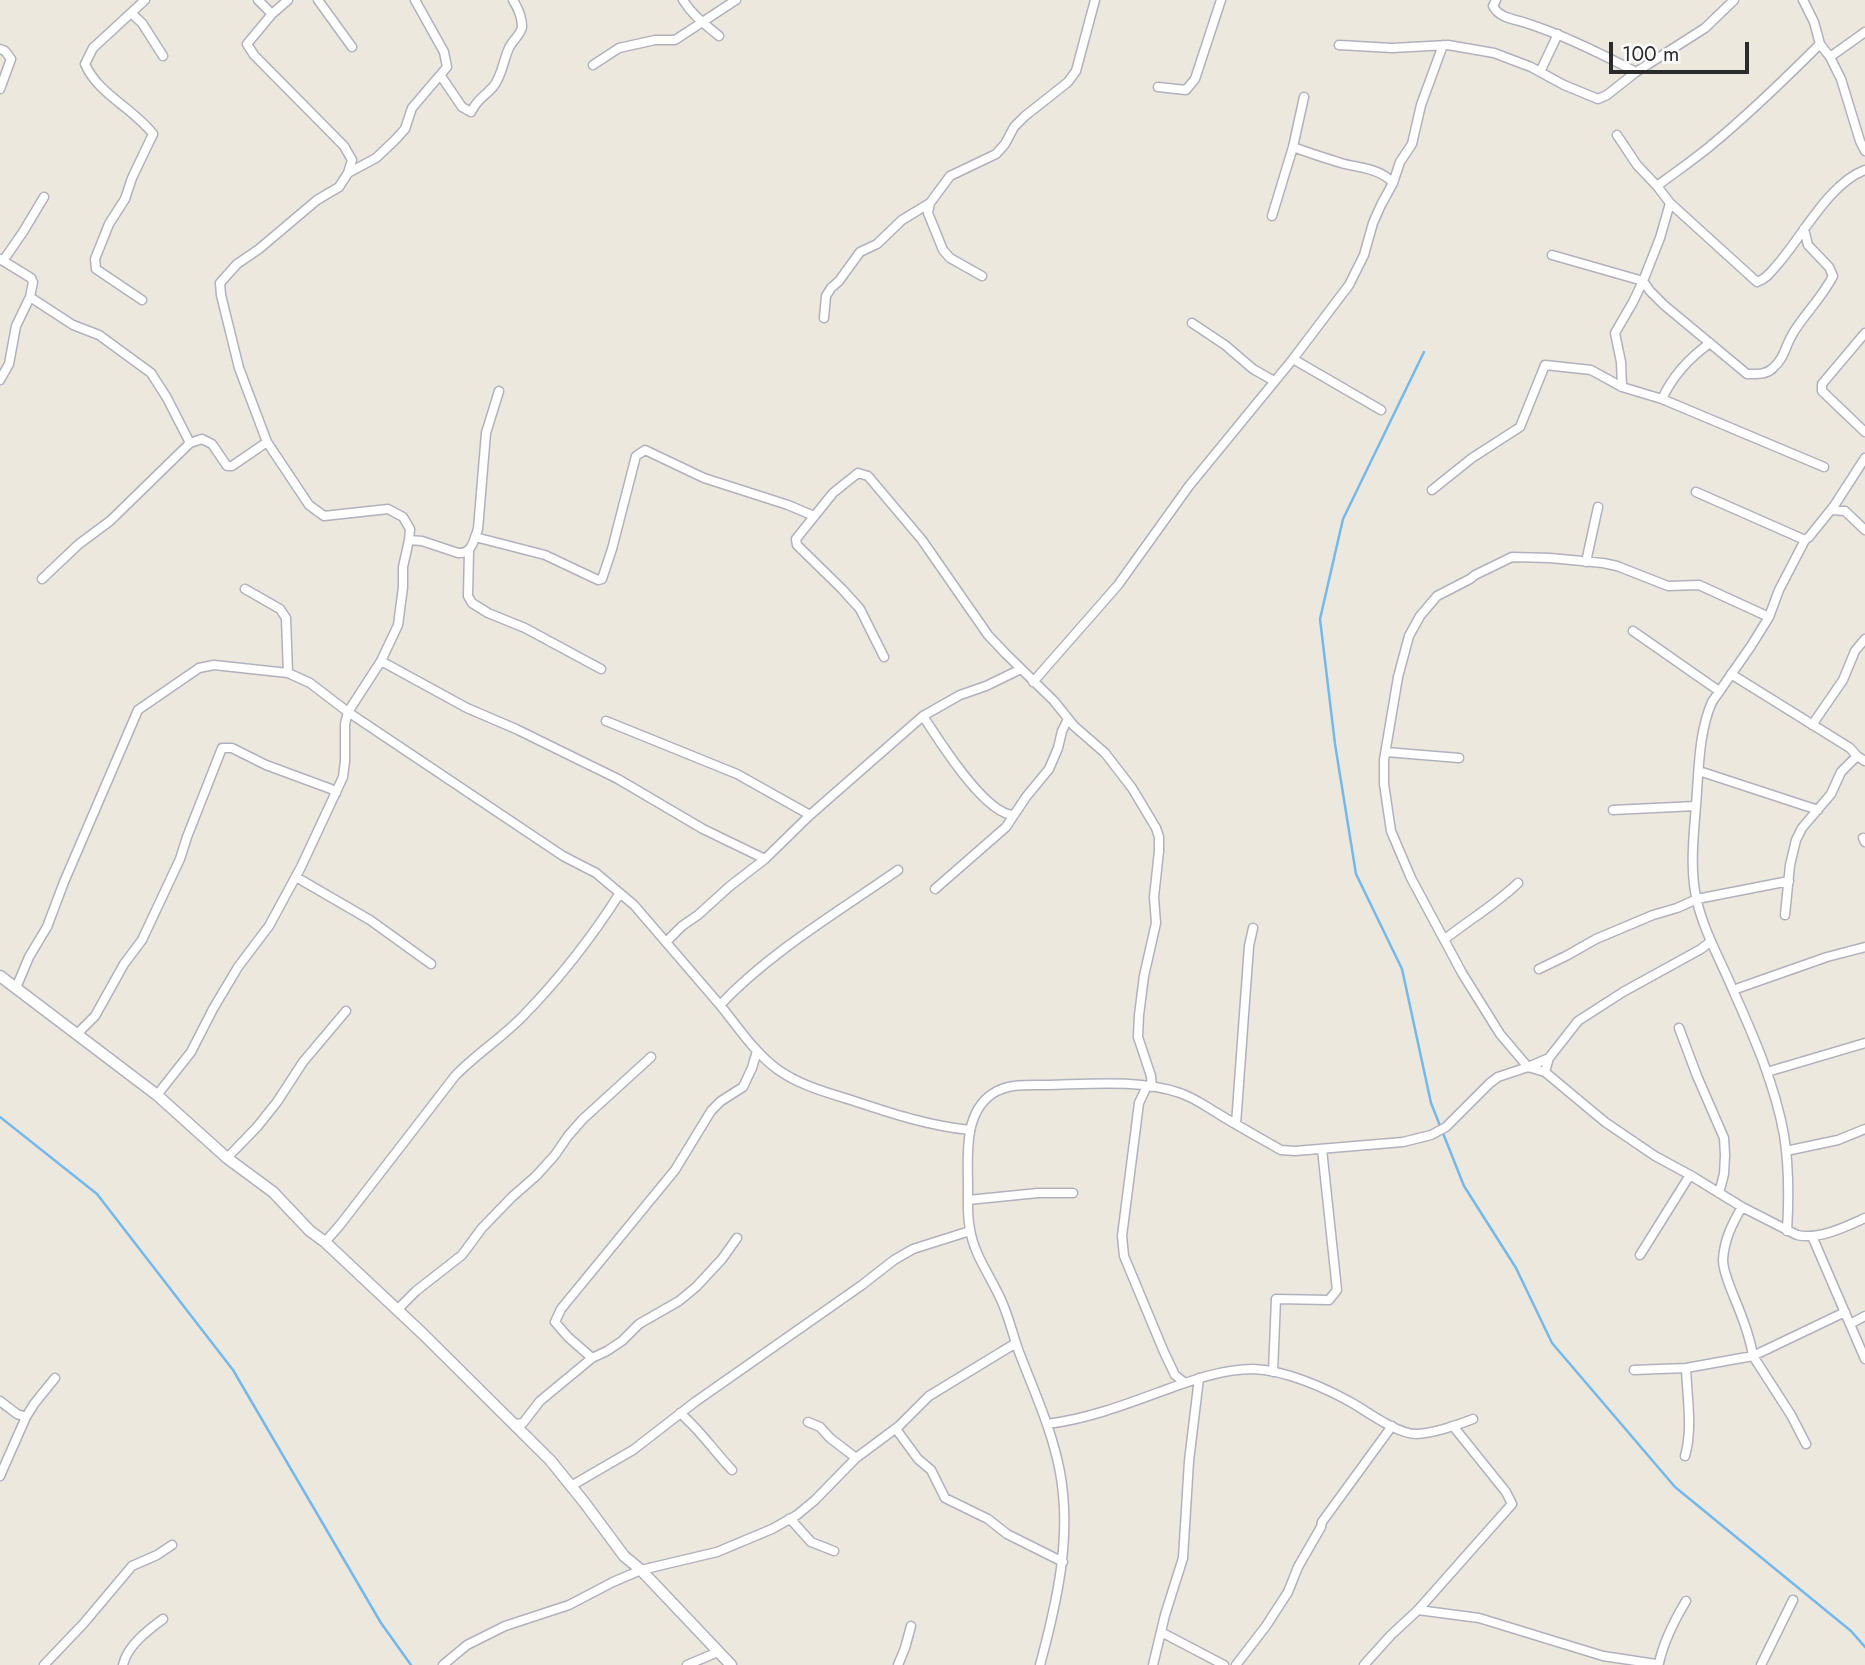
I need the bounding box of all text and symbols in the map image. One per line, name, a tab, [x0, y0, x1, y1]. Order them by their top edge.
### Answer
scale bar	[1613, 28, 1753, 72]
text: 100 m	[1622, 39, 1679, 69]

